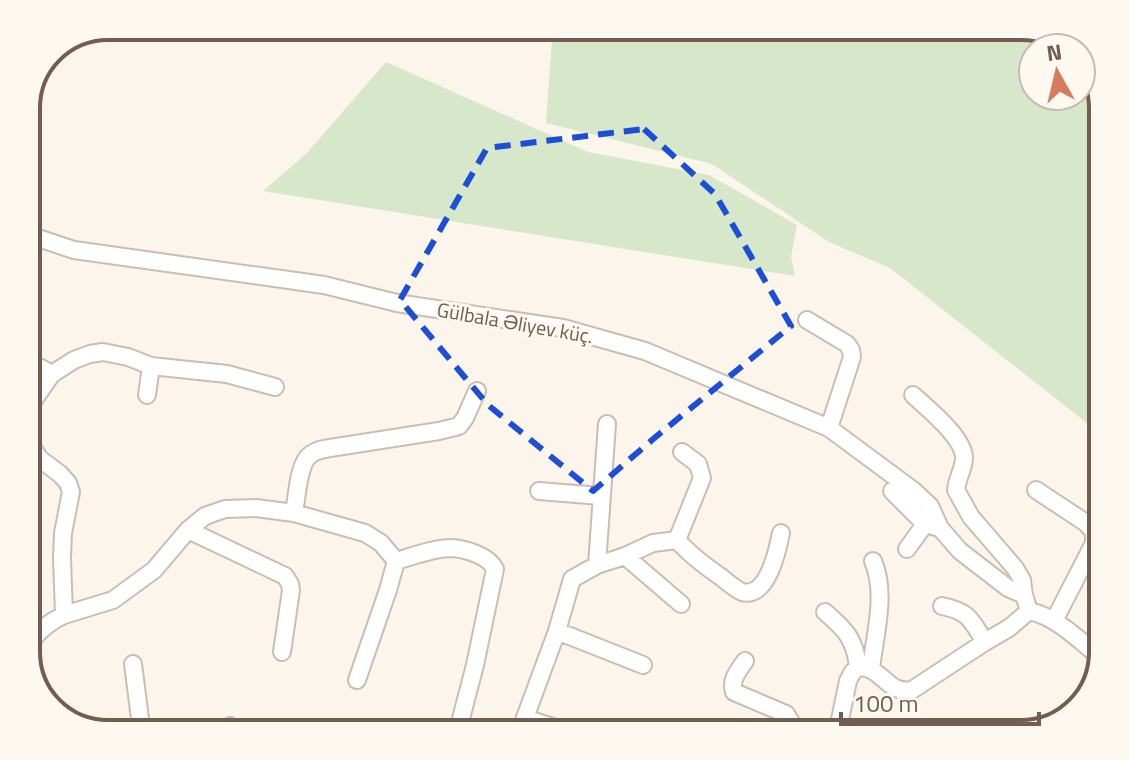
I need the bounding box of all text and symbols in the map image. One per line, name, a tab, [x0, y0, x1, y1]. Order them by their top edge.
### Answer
north arrow	[1017, 32, 1097, 112]
text: N	[1044, 34, 1064, 70]
street label: Gülbala Əliyev küç.	[435, 294, 596, 351]
scale bar	[841, 676, 1039, 726]
text: 100 m	[853, 685, 919, 721]

